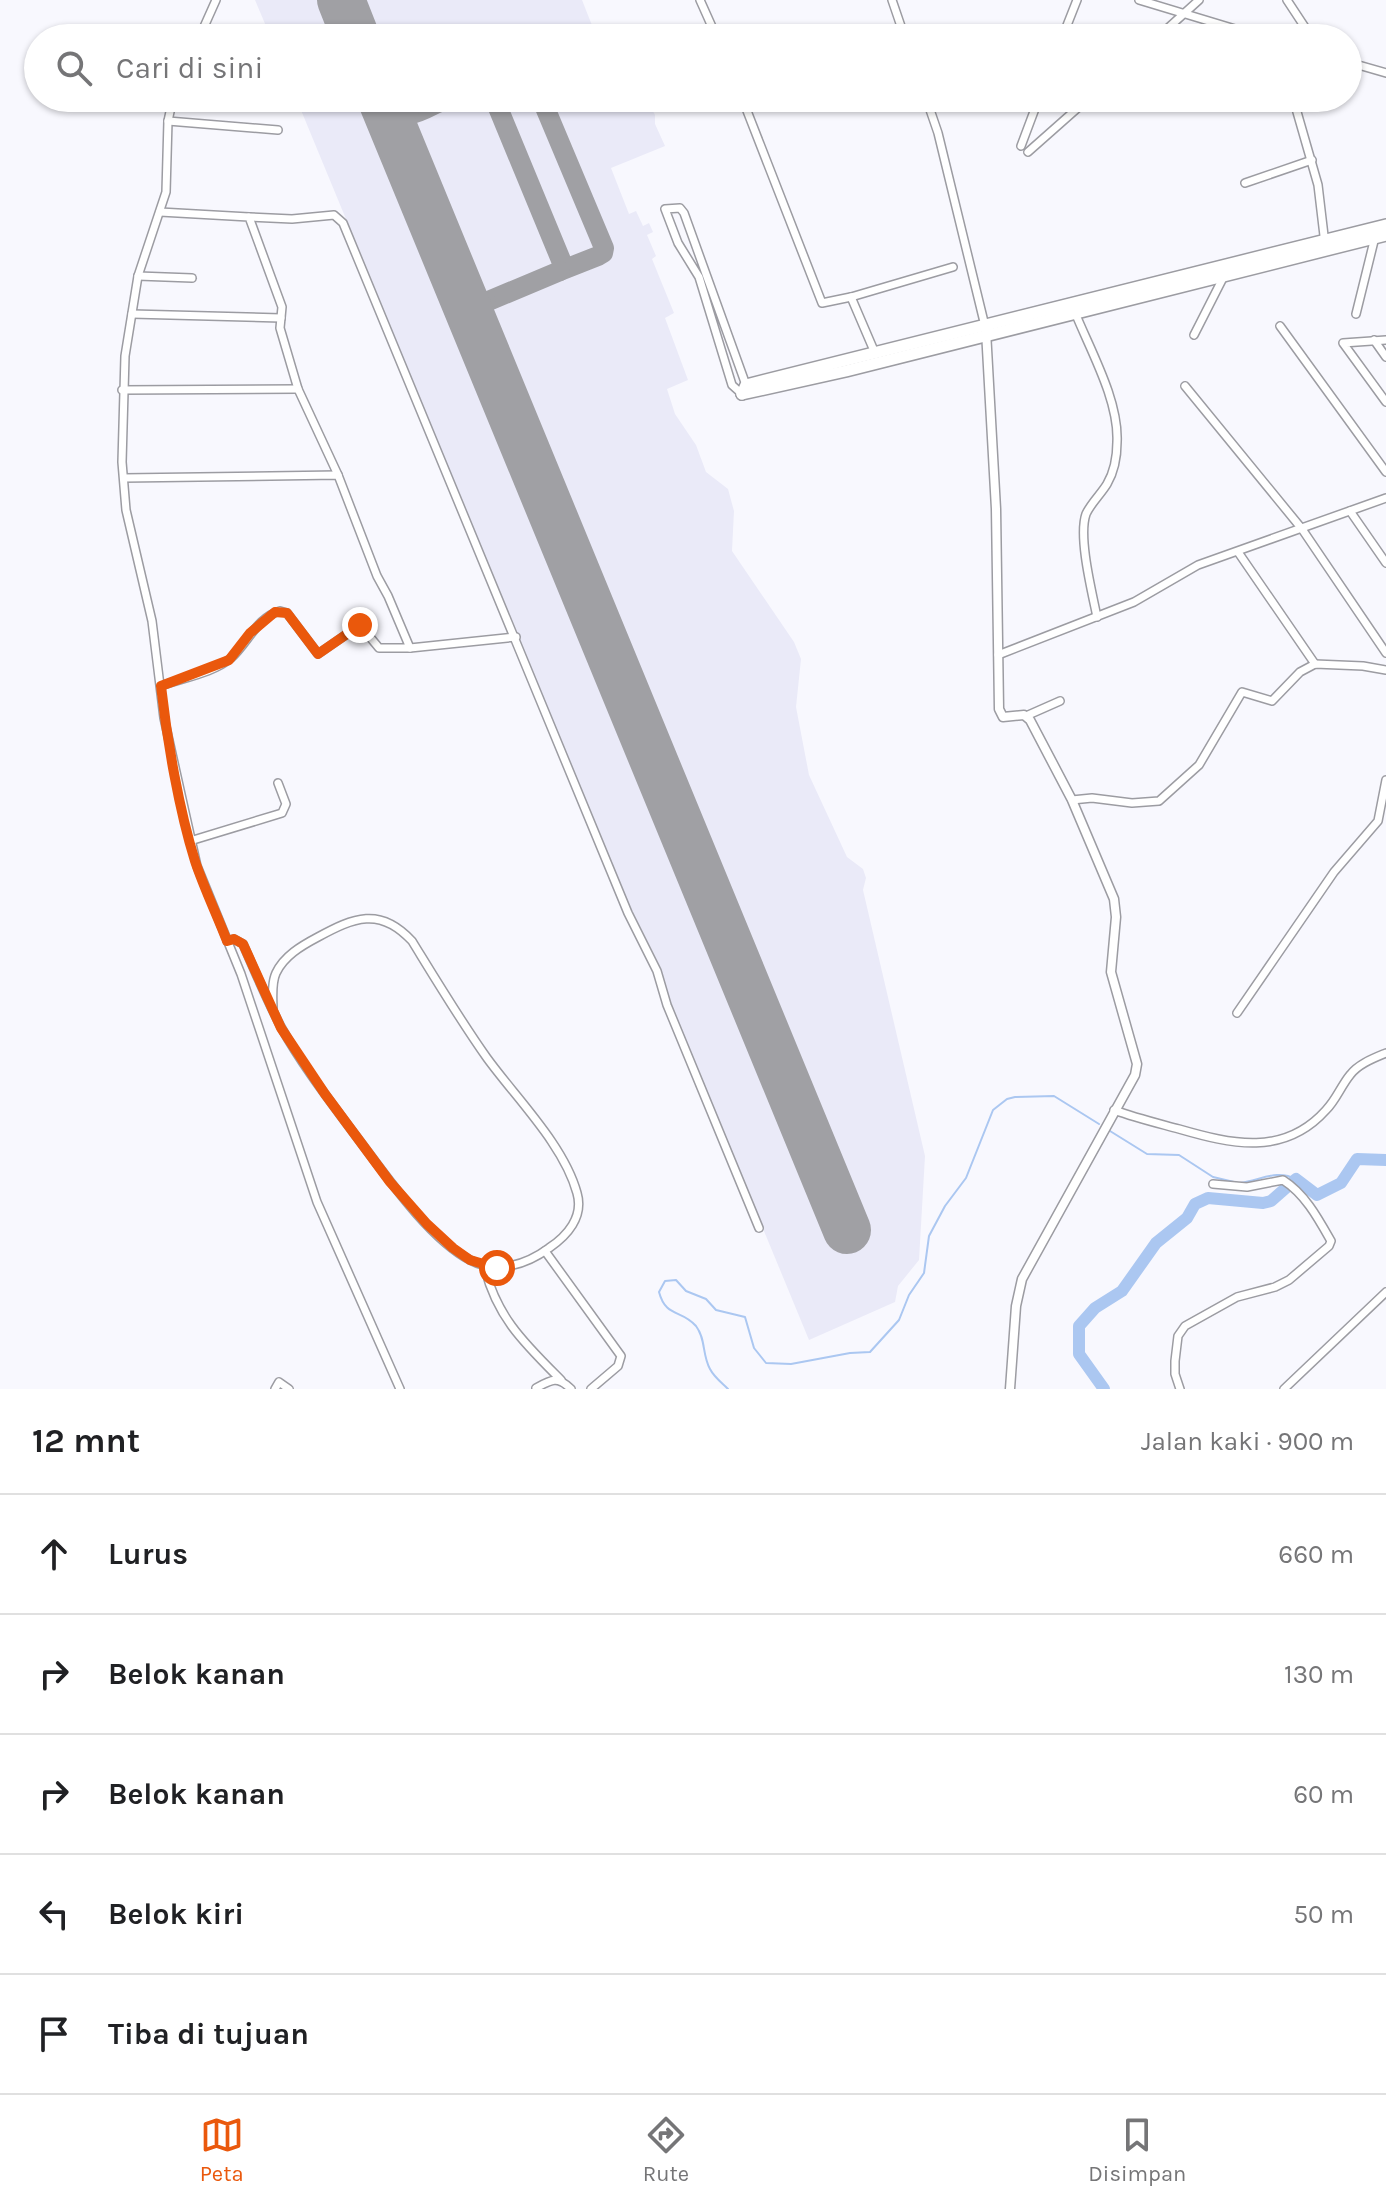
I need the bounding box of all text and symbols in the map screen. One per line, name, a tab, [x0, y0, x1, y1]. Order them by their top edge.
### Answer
search box	[24, 24, 1362, 112]
icon: search	[52, 46, 96, 90]
text: Cari di sini	[116, 50, 263, 86]
route end	[342, 607, 378, 643]
route start	[479, 1250, 515, 1286]
text: 12 mnt	[32, 1421, 140, 1461]
text: Jalan kaki · 900 m	[1141, 1426, 1354, 1457]
icon: ahead	[32, 1532, 76, 1576]
text: Lurus	[108, 1536, 188, 1572]
text: 660 m	[1278, 1539, 1354, 1570]
icon: right	[32, 1652, 76, 1696]
text: Belok kanan	[108, 1656, 285, 1692]
text: 130 m	[1284, 1659, 1354, 1690]
icon: right	[32, 1772, 76, 1816]
text: Belok kanan	[108, 1776, 285, 1812]
text: 60 m	[1293, 1779, 1354, 1810]
icon: left	[32, 1892, 76, 1936]
text: Belok kiri	[108, 1896, 244, 1932]
text: 50 m	[1293, 1899, 1354, 1930]
icon: arrive	[32, 2012, 76, 2056]
text: Tiba di tujuan	[108, 2016, 309, 2052]
tab: Peta	[200, 2113, 244, 2187]
tab: Rute	[643, 2113, 689, 2187]
tab: Disimpan	[1088, 2113, 1186, 2187]

